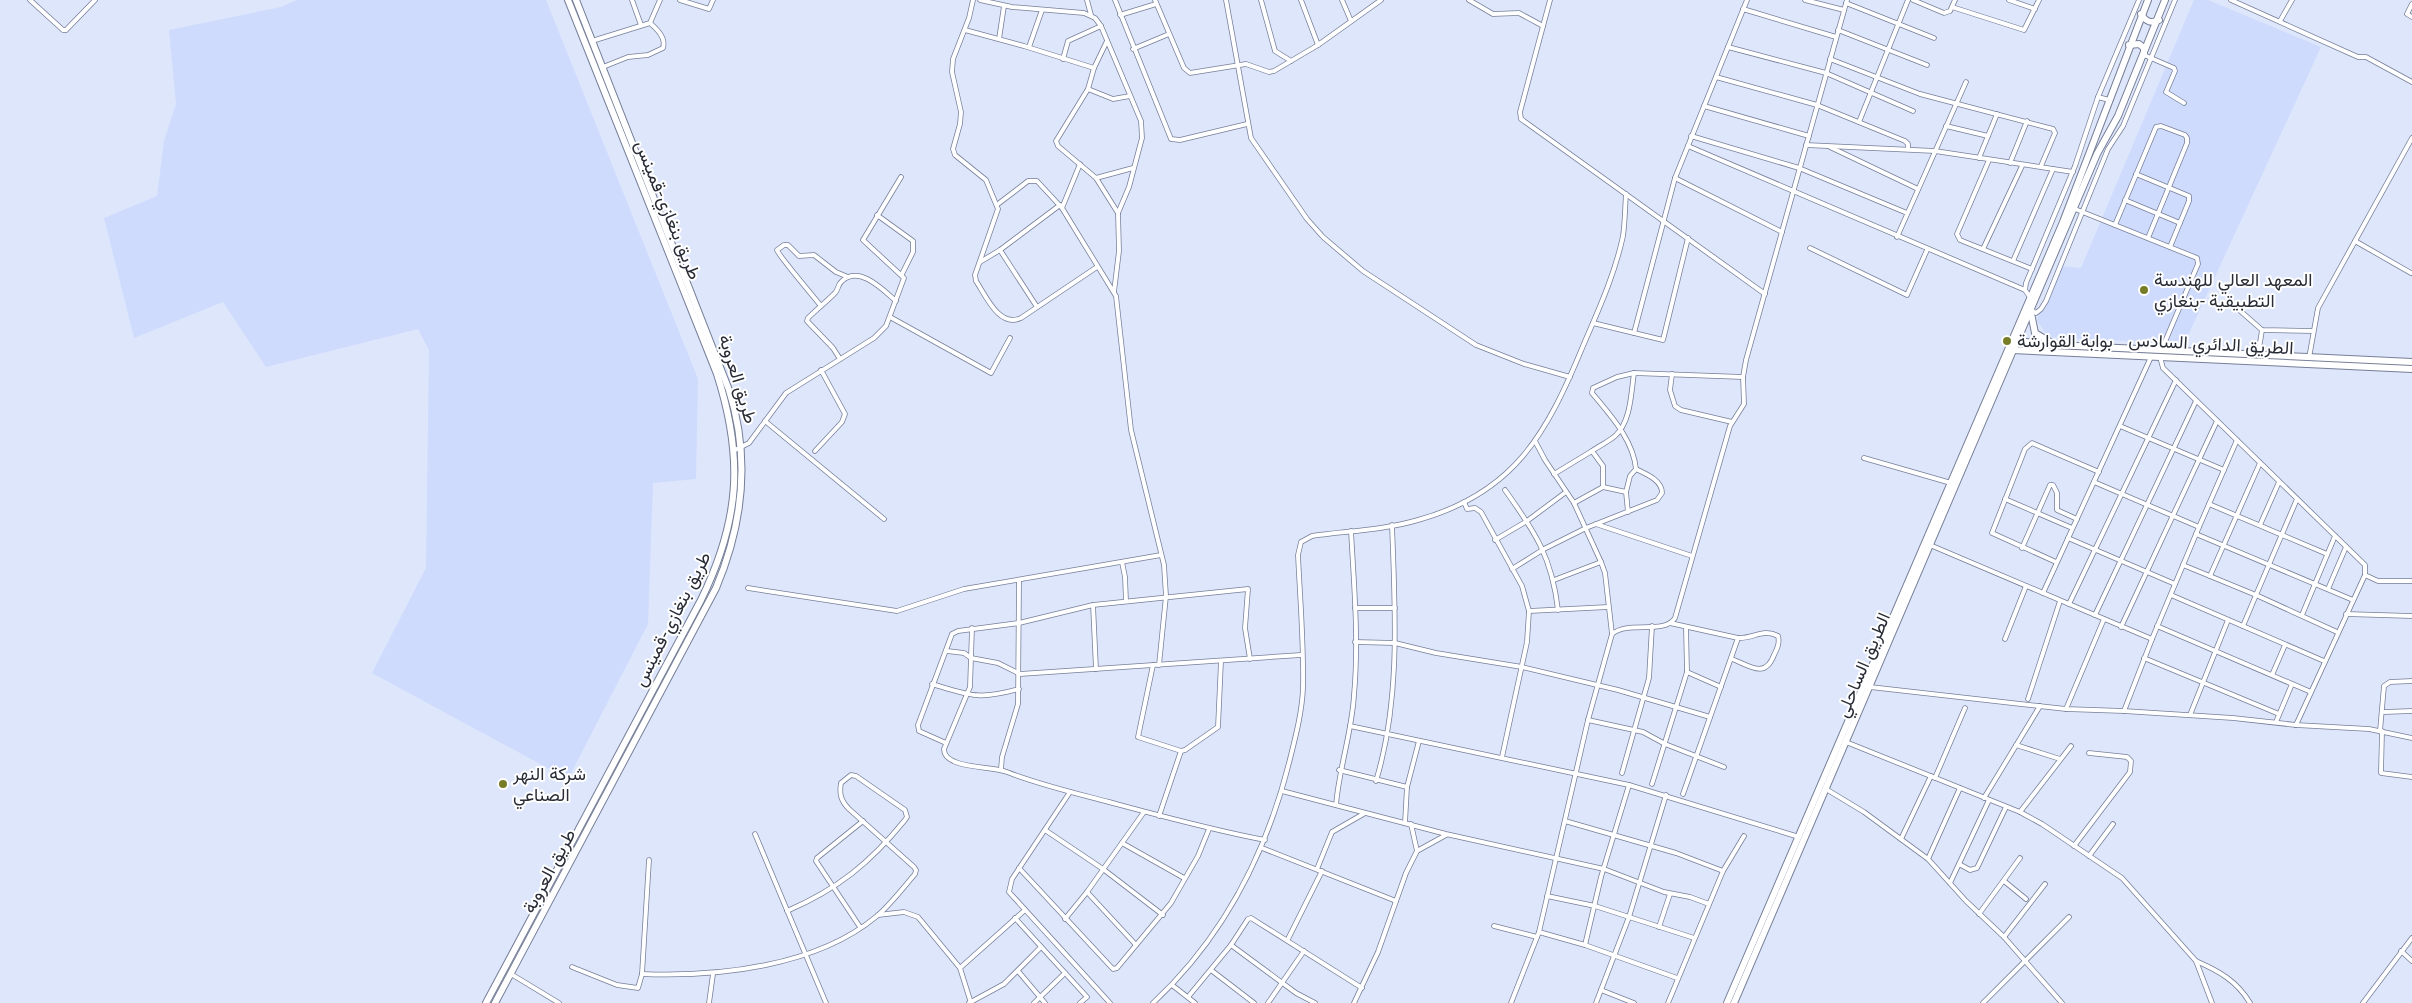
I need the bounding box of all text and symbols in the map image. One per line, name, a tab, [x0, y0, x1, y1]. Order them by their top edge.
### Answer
street label: طريق بنغازي-قمينس	[626, 137, 707, 284]
place label: المعهد العالي للهندسة التطبيقية -بنغازي	[2154, 268, 2312, 316]
marker: المعهد العالي للهندسة التطبيقية -بنغازي	[2138, 284, 2150, 296]
street label: الطريق الدائري السادس	[2128, 328, 2294, 363]
place label: بوابة القوارشة	[2017, 329, 2113, 352]
street label: طريق العروبة	[714, 332, 763, 426]
marker: بوابة القوارشة	[2001, 335, 2013, 347]
street label: طريق بنغازي-قمينس	[628, 548, 719, 692]
street label: الطريق الساحلي	[1830, 609, 1899, 722]
place label: شركة النهر الصناعي	[512, 762, 586, 810]
marker: شركة النهر الصناعي	[497, 778, 509, 790]
street label: طريق العروبة	[517, 825, 580, 917]

